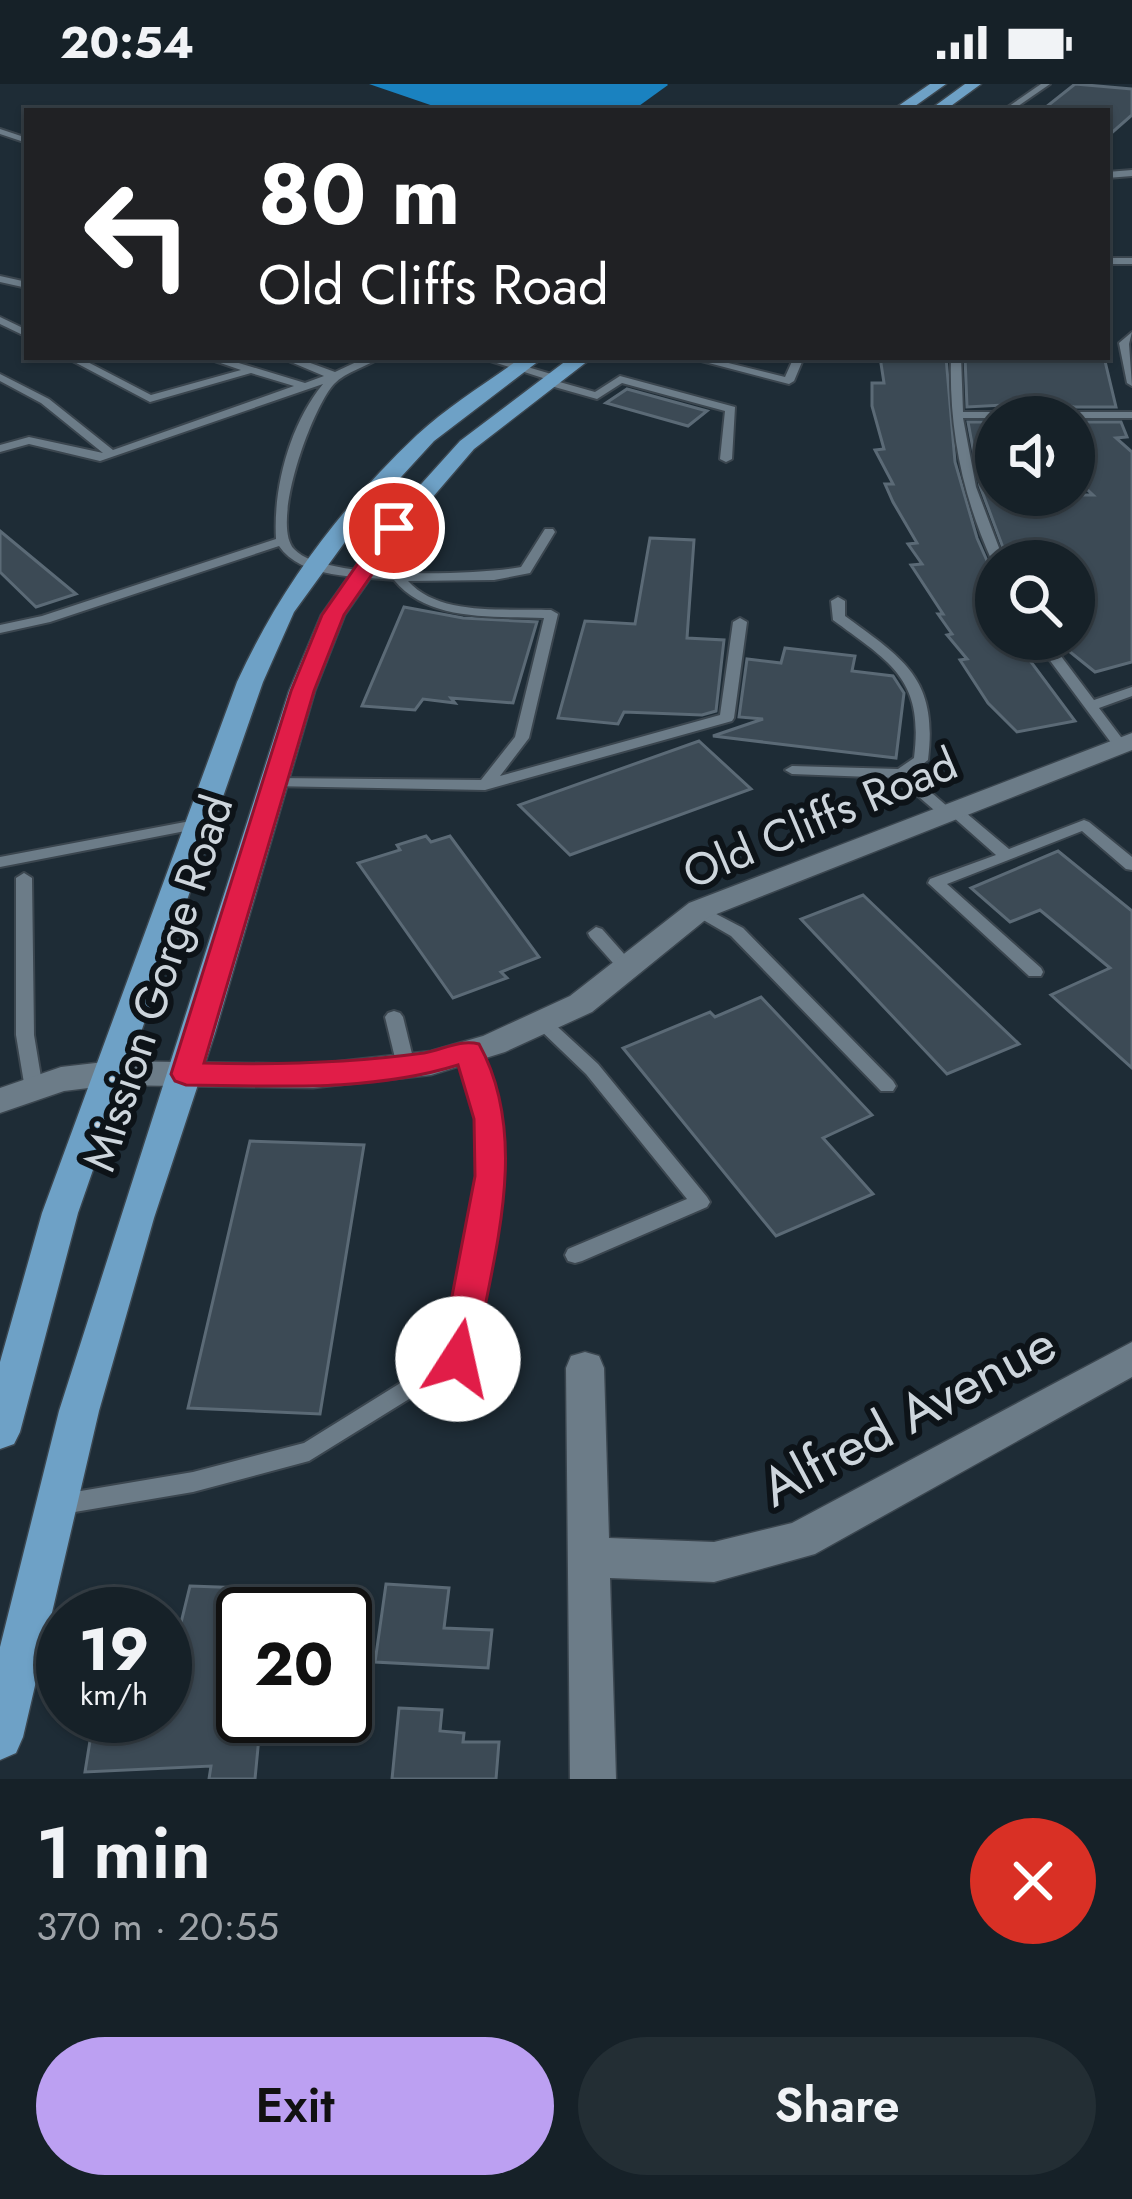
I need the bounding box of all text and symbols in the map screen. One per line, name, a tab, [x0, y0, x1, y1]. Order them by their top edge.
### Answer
text: 20:54	[60, 10, 194, 75]
text: 80 m	[258, 134, 460, 256]
icon: left	[60, 156, 216, 312]
text: Old Cliffs Road	[258, 246, 609, 324]
map controls	[975, 396, 1095, 660]
button: sound	[975, 396, 1095, 516]
pin	[343, 477, 445, 579]
icon: arrive	[361, 495, 427, 561]
button: search	[975, 540, 1095, 660]
street label: Old Cliffs Road	[673, 731, 967, 905]
street label: Mission Gorge Road	[67, 787, 249, 1179]
position arrow	[395, 1296, 521, 1422]
street label: Alfred Avenue	[747, 1304, 1069, 1526]
speed limit sign: 20	[216, 1587, 372, 1743]
text: 19	[79, 1606, 149, 1693]
text: km/h	[80, 1673, 148, 1716]
text: 1 min	[36, 1801, 211, 1905]
button: close	[970, 1818, 1096, 1944]
text: 370 m · 20:55	[36, 1898, 279, 1955]
button: Exit	[36, 2037, 554, 2175]
button: Share	[578, 2037, 1096, 2175]

